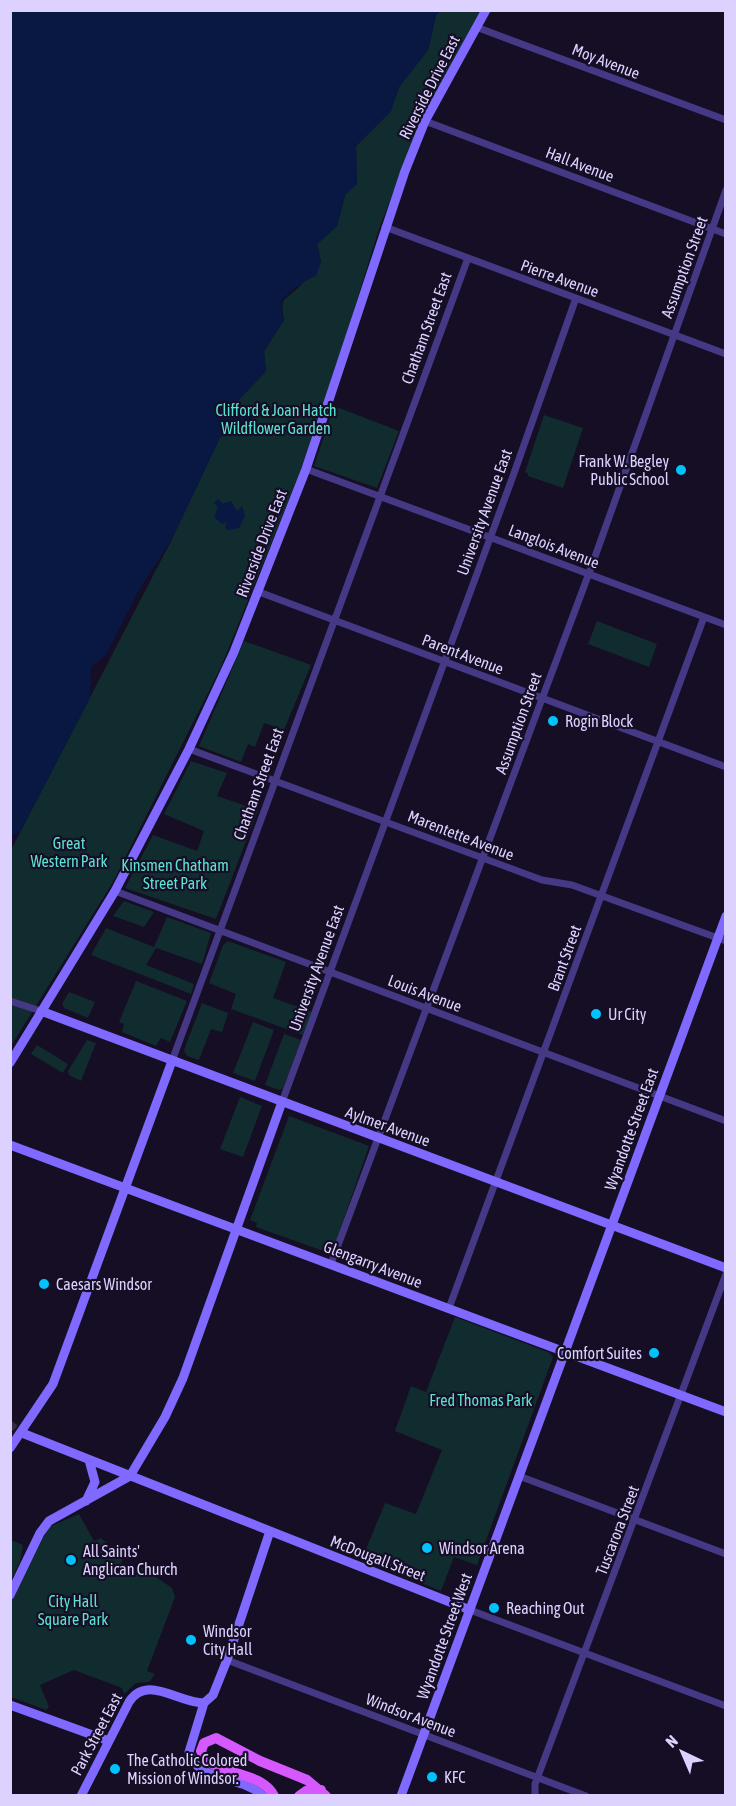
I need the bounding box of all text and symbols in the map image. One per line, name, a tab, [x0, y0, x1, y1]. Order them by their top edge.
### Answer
street label: Riverside Drive East	[395, 32, 463, 142]
street label: Moy Avenue	[569, 40, 642, 83]
street label: Hall Avenue	[543, 143, 617, 185]
street label: Assumption Street	[657, 213, 712, 321]
street label: Pierre Avenue	[519, 256, 601, 300]
street label: Chatham Street East	[397, 269, 455, 386]
park label: Clifford & Joan Hatch Wildflower Garden	[215, 401, 337, 437]
street label: University Avenue East	[453, 446, 516, 578]
place label: Frank W. Begley Public School	[579, 452, 670, 488]
marker: Frank W. Begley Public School	[674, 463, 688, 477]
street label: Riverside Drive East	[232, 486, 290, 600]
street label: Langlois Avenue	[506, 520, 602, 572]
street label: Parent Avenue	[420, 630, 506, 678]
street label: Assumption Street	[491, 669, 546, 777]
place label: Rogin Block	[565, 712, 633, 731]
marker: Rogin Block	[546, 714, 560, 728]
street label: Chatham Street East	[229, 725, 287, 842]
street label: Marentette Avenue	[405, 806, 517, 864]
park label: Great Western Park	[30, 834, 108, 870]
park label: Kinsmen Chatham Street Park	[121, 856, 229, 892]
street label: University Avenue East	[285, 902, 348, 1034]
street label: Brant Street	[544, 922, 584, 994]
street label: Louis Avenue	[386, 971, 464, 1015]
place label: Ur City	[608, 1005, 647, 1024]
marker: Ur City	[589, 1007, 603, 1021]
street label: Wyandotte Street East	[601, 1065, 663, 1193]
street label: Aylmer Avenue	[343, 1102, 433, 1151]
street label: Glengarry Avenue	[321, 1237, 425, 1292]
place label: Caesars Windsor	[56, 1275, 152, 1293]
marker: Caesars Windsor	[37, 1277, 51, 1291]
place label: Comfort Suites	[557, 1344, 642, 1362]
marker: Comfort Suites	[647, 1346, 661, 1360]
park label: Fred Thomas Park	[429, 1391, 533, 1409]
street label: Tuscarora Street	[592, 1482, 642, 1577]
street label: McDougall Street	[327, 1532, 429, 1586]
place label: Windsor Arena	[439, 1539, 525, 1557]
marker: Windsor Arena	[420, 1541, 434, 1555]
place label: All Saints' Anglican Church	[83, 1542, 178, 1579]
marker: All Saints' Anglican Church	[64, 1553, 78, 1567]
street label: Wyandotte Street West	[413, 1570, 476, 1702]
park label: City Hall Square Park	[38, 1592, 108, 1629]
place label: Reaching Out	[506, 1599, 585, 1618]
marker: Reaching Out	[487, 1601, 501, 1615]
place label: Windsor City Hall	[203, 1622, 253, 1659]
marker: Windsor City Hall	[184, 1633, 198, 1647]
street label: Park Street East	[67, 1689, 125, 1778]
street label: Windsor Avenue	[363, 1690, 459, 1740]
north arrow	[652, 1722, 712, 1782]
text: N	[662, 1731, 681, 1751]
place label: The Catholic Colored Mission of Windsor.	[127, 1751, 247, 1787]
marker: The Catholic Colored Mission of Windsor.	[108, 1762, 122, 1776]
place label: KFC	[444, 1768, 466, 1786]
marker: KFC	[425, 1770, 439, 1784]

